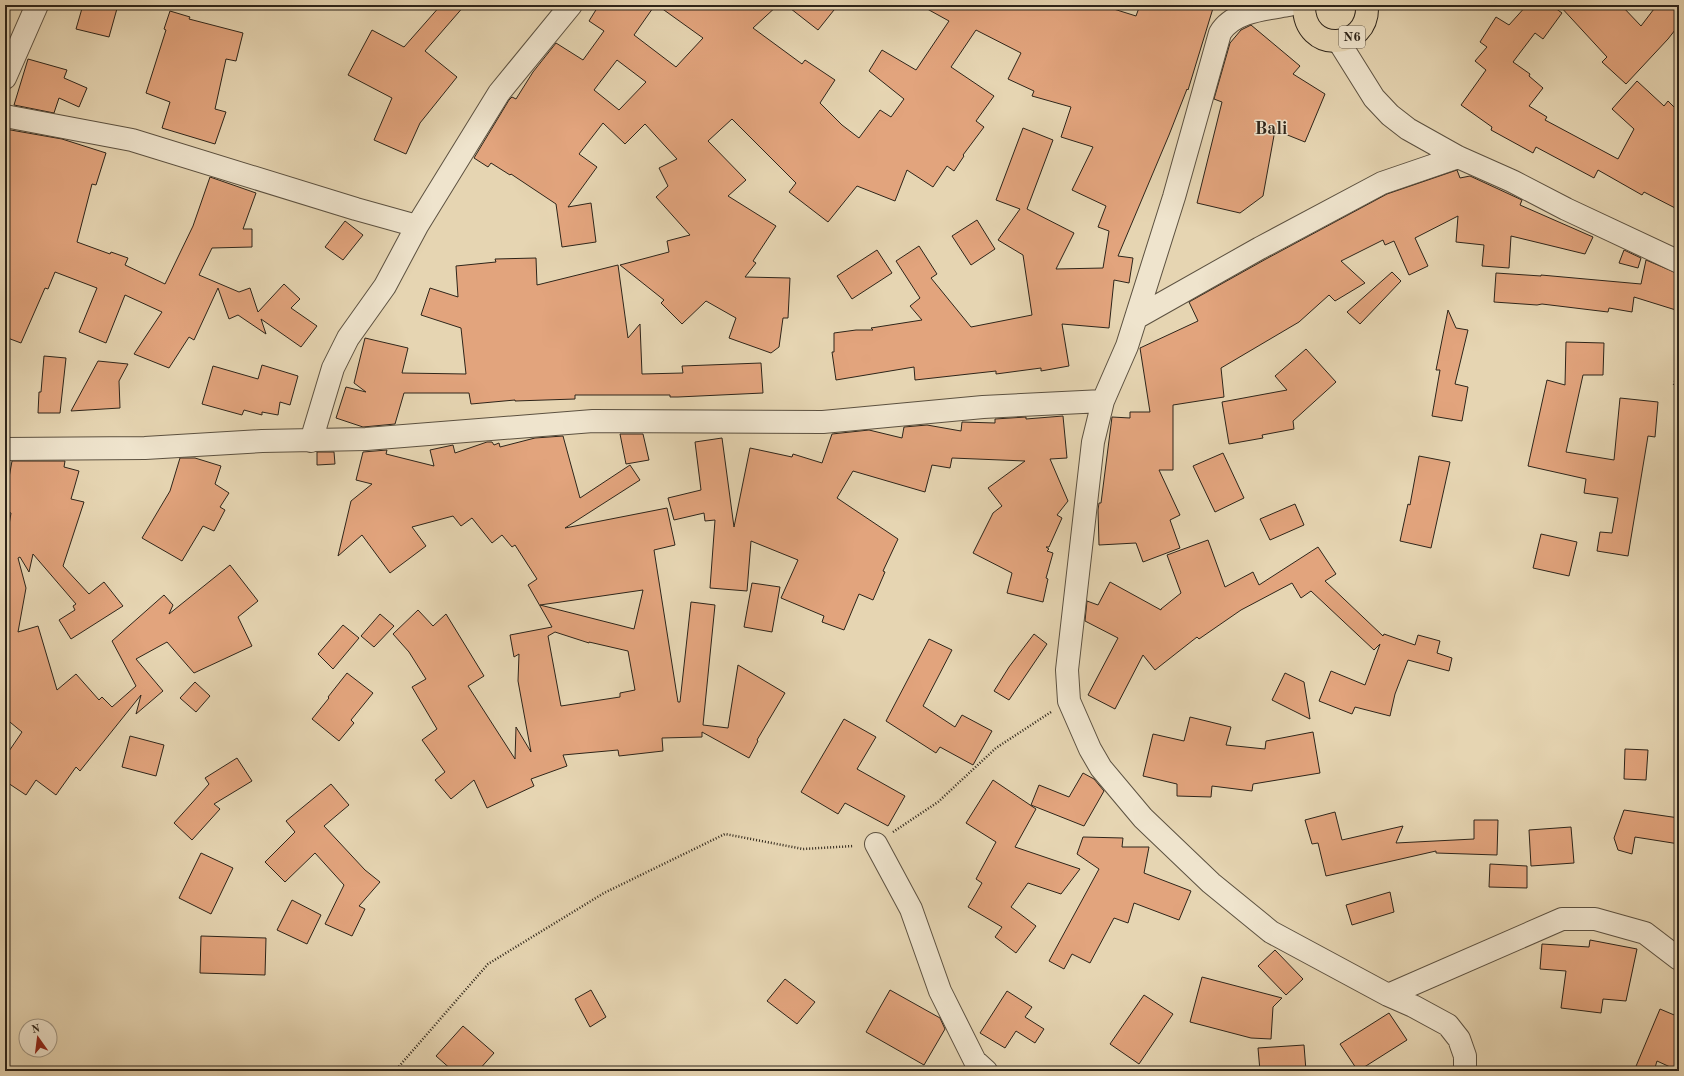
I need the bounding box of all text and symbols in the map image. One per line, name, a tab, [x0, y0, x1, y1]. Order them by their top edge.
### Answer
road number: N6	[1339, 26, 1365, 48]
district label: Bali	[1255, 120, 1287, 138]
north arrow	[18, 1018, 58, 1058]
text: N	[31, 1023, 42, 1036]

